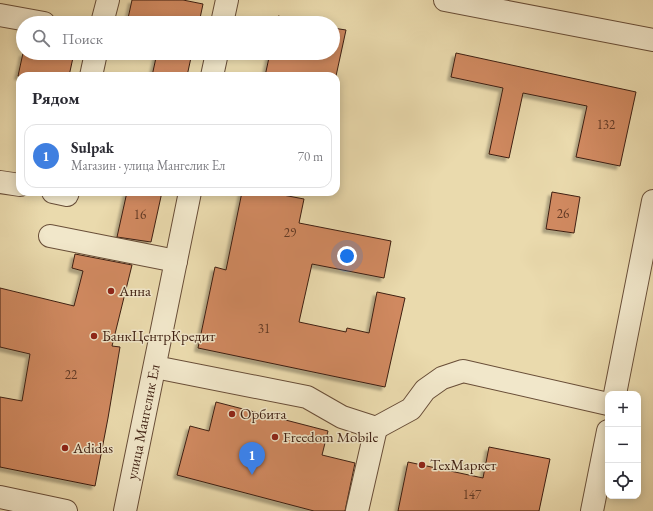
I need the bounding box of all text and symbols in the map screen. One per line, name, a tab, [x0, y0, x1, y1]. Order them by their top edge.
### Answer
search box	[16, 16, 340, 60]
icon: search	[30, 27, 52, 49]
text: Поиск	[62, 29, 103, 48]
text: Рядом	[32, 87, 80, 109]
house number: 132	[597, 116, 616, 133]
text: Sulpak	[71, 138, 114, 157]
text: 1	[43, 148, 49, 165]
text: 70 m	[298, 148, 323, 165]
text: Магазин · улица Мангелик Ел	[71, 157, 225, 174]
house number: 26	[557, 205, 569, 222]
house number: 16	[134, 206, 146, 223]
house number: 29	[284, 224, 297, 241]
your location	[337, 246, 357, 266]
place label: Анна	[118, 281, 151, 300]
marker: Анна	[106, 286, 116, 296]
house number: 31	[258, 320, 270, 337]
place label: БанкЦентрКредит	[102, 326, 215, 345]
marker: БанкЦентрКредит	[89, 331, 99, 341]
street label: улица Мангелик Ел	[122, 362, 164, 481]
house number: 22	[65, 366, 78, 383]
map controls	[605, 391, 641, 499]
button: +	[605, 391, 641, 427]
place label: Орбита	[240, 404, 286, 423]
marker: Орбита	[227, 409, 237, 419]
place label: Freedom Mobile	[283, 427, 378, 446]
button: −	[605, 427, 641, 463]
marker: Freedom Mobile	[270, 432, 280, 442]
place label: Adidas	[72, 438, 113, 457]
pin: 1	[239, 442, 265, 475]
marker: Adidas	[60, 443, 70, 453]
place label: ТехМаркет	[430, 455, 496, 474]
marker: ТехМаркет	[417, 460, 427, 470]
button: locate	[605, 463, 641, 499]
house number: 147	[463, 486, 482, 503]

